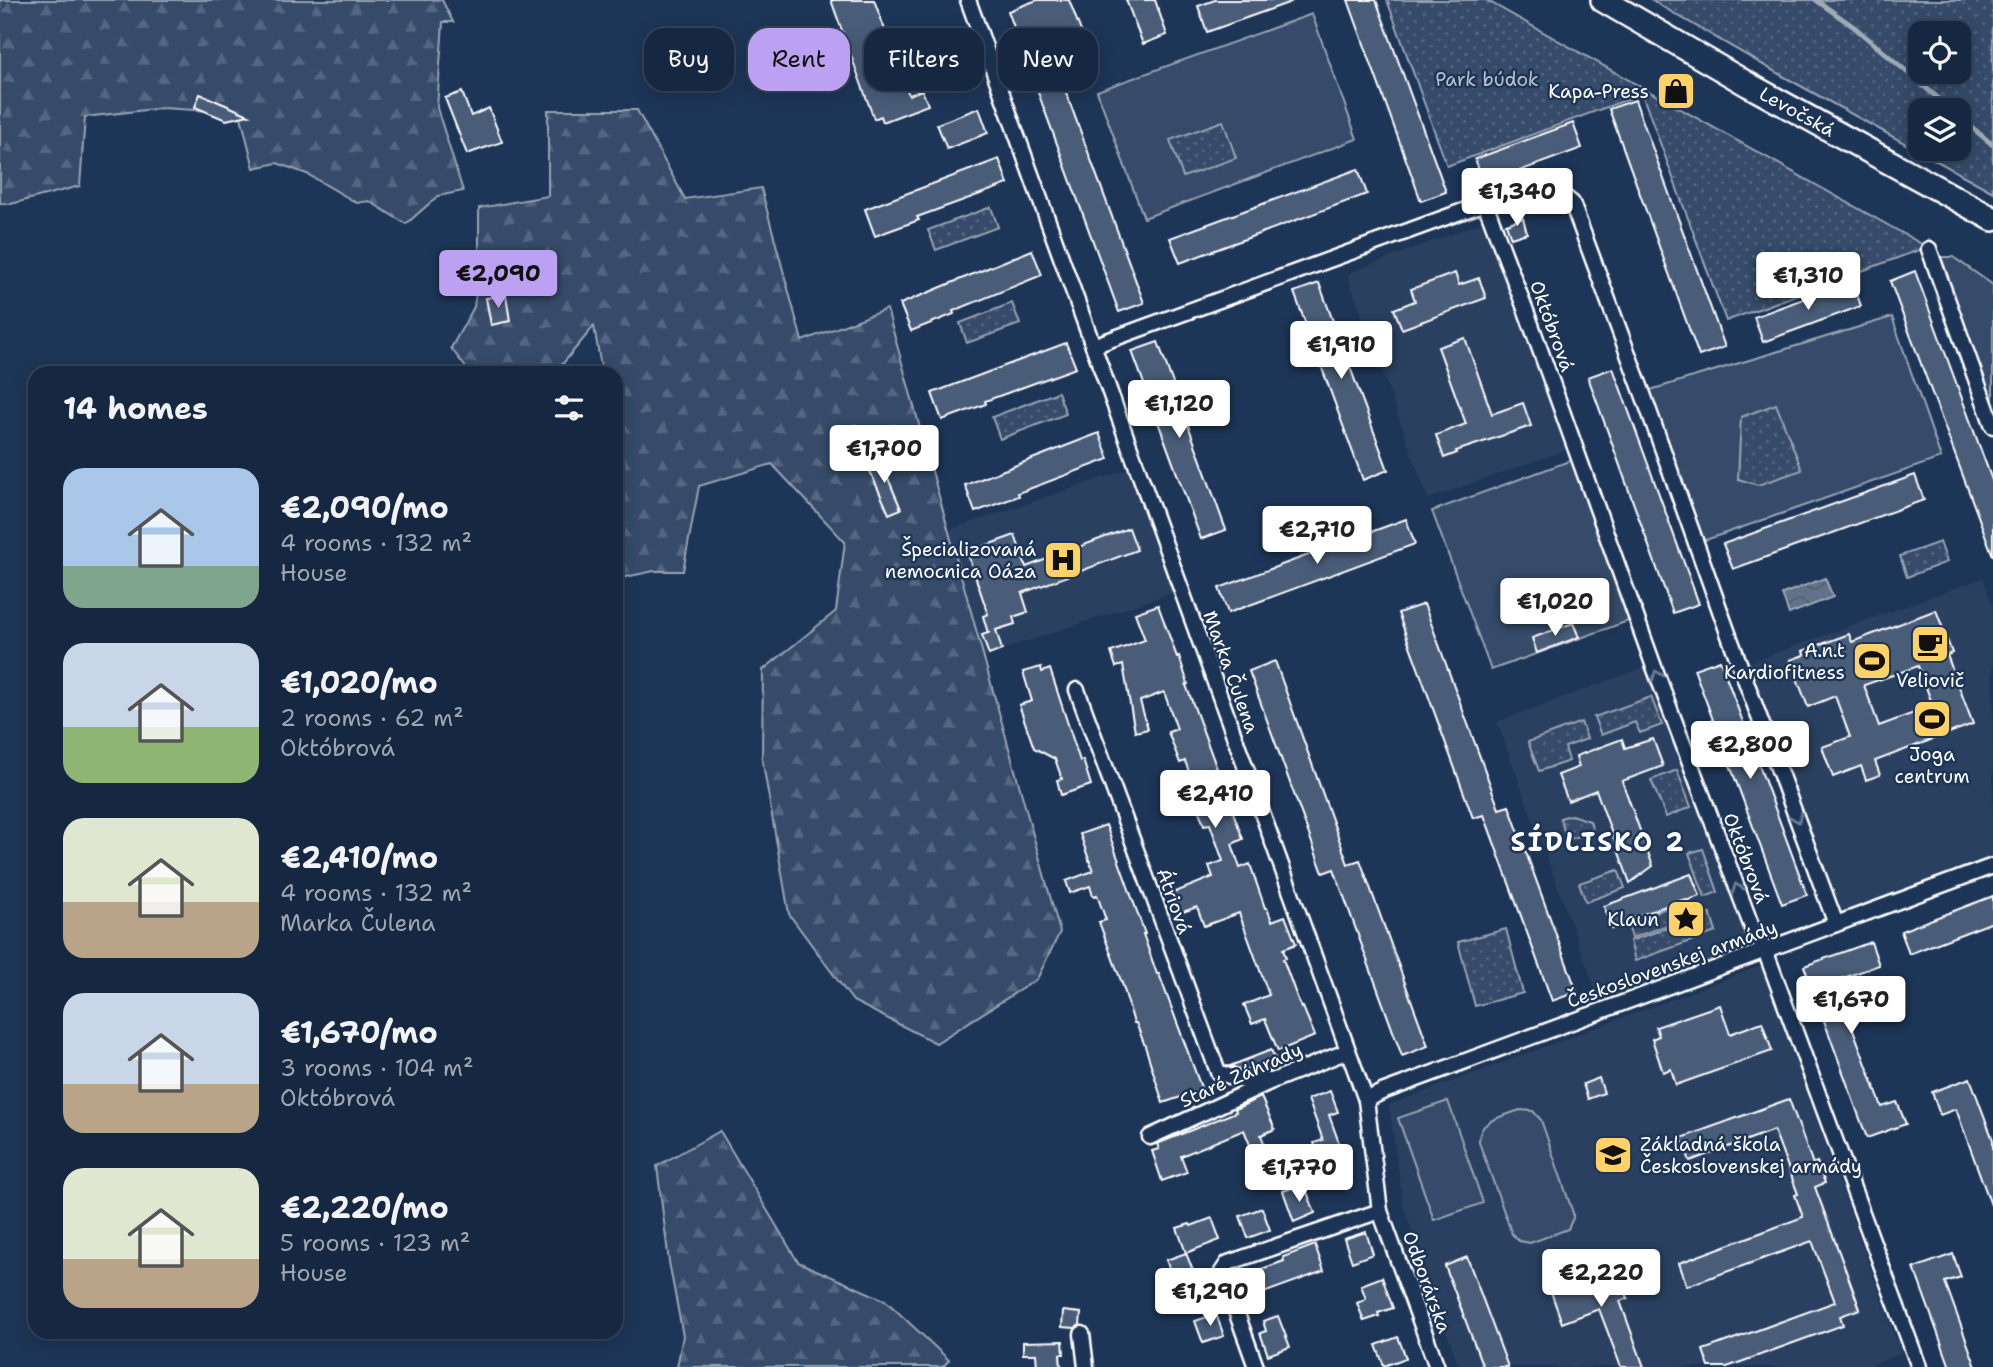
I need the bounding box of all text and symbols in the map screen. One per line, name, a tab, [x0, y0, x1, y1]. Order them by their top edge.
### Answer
map controls	[1908, 21, 1971, 161]
button: locate	[1908, 21, 1971, 84]
chip: Buy	[644, 28, 734, 91]
chip: Rent	[748, 28, 850, 91]
chip: Filters	[864, 28, 984, 91]
chip: New	[998, 28, 1098, 91]
park label: Park búdok	[1435, 67, 1539, 92]
shop icon: Kapa-Press	[1655, 70, 1697, 112]
place label: Kapa-Press	[1548, 79, 1649, 104]
street label: Levočská	[1755, 81, 1840, 142]
button: layers	[1908, 98, 1971, 161]
pin: €1,340	[1460, 168, 1574, 228]
text: €1,340	[1478, 176, 1556, 206]
pin: €2,090	[441, 250, 555, 310]
pin: €1,310	[1751, 252, 1865, 312]
text: €2,090	[455, 258, 541, 288]
text: €1,310	[1772, 260, 1844, 290]
street label: Októbrová	[1524, 277, 1580, 375]
pin: €1,910	[1284, 322, 1398, 381]
text: €1,910	[1306, 329, 1376, 359]
pin: €1,120	[1122, 380, 1236, 440]
text: 14 homes	[63, 388, 208, 429]
text: €1,120	[1144, 388, 1214, 418]
icon: filters	[550, 389, 588, 427]
pin: €1,700	[827, 426, 941, 485]
text: €1,700	[846, 433, 922, 463]
text: €2,090/mo	[280, 487, 449, 528]
icon: home	[119, 496, 203, 580]
pin: €2,710	[1260, 506, 1374, 566]
text: €2,710	[1279, 514, 1356, 544]
text: 4 rooms · 132 m²	[280, 528, 472, 558]
place label: Špecializovaná nemocnica Oáza	[885, 536, 1036, 584]
hospital icon: Špecializovaná nemocnica Oáza	[1042, 539, 1084, 581]
text: House	[280, 558, 348, 588]
pin: €1,020	[1498, 578, 1612, 638]
text: €1,020	[1516, 586, 1594, 616]
street label: Marka Čulena	[1197, 607, 1266, 737]
cafe icon: Veliovič	[1909, 623, 1951, 665]
place label: A.n.t Kardiofitness	[1724, 638, 1845, 685]
sports icon: A.n.t Kardiofitness	[1851, 640, 1893, 682]
text: €1,020/mo	[280, 662, 438, 703]
place label: Veliovič	[1896, 668, 1964, 693]
one-way arrow	[1651, 670, 1665, 682]
icon: home	[119, 671, 203, 755]
sports icon: Joga centrum	[1911, 698, 1953, 740]
text: 2 rooms · 62 m²	[280, 703, 464, 733]
pin: €2,800	[1693, 722, 1807, 781]
text: €2,800	[1707, 729, 1793, 759]
text: Októbrová	[280, 733, 395, 763]
place label: Joga centrum	[1894, 742, 1970, 789]
pin: €2,410	[1158, 770, 1272, 830]
text: €2,410	[1176, 778, 1254, 808]
street label: Októbrová	[1717, 809, 1775, 907]
one-way arrow	[1788, 811, 1802, 823]
district label: SÍDLISKO 2	[1511, 823, 1685, 859]
text: €2,410/mo	[280, 837, 438, 878]
icon: home	[119, 846, 203, 930]
street label: Átriová	[1151, 864, 1198, 937]
text: 4 rooms · 132 m²	[280, 878, 472, 908]
one-way arrow	[1731, 883, 1745, 895]
place icon: Klaun	[1665, 898, 1707, 940]
place label: Klaun	[1607, 907, 1659, 932]
text: Marka Čulena	[280, 908, 436, 938]
street label: Československej armády	[1563, 913, 1781, 1014]
pin: €1,670	[1794, 976, 1908, 1036]
text: €1,670	[1812, 984, 1890, 1014]
text: €1,670/mo	[280, 1012, 438, 1053]
icon: home	[119, 1021, 203, 1105]
street label: Staré Záhrady	[1176, 1037, 1306, 1113]
text: 3 rooms · 104 m²	[280, 1053, 473, 1083]
text: Októbrová	[280, 1083, 395, 1113]
place label: Základná škola Československej armády	[1640, 1132, 1862, 1179]
school or university icon: Základná škola Československej armády	[1592, 1134, 1634, 1176]
pin: €1,770	[1242, 1144, 1356, 1204]
text: €1,770	[1261, 1152, 1337, 1182]
text: €2,220/mo	[280, 1187, 449, 1228]
icon: home	[119, 1196, 203, 1280]
street label: Odborárska	[1397, 1227, 1457, 1337]
text: 5 rooms · 123 m²	[280, 1228, 470, 1258]
pin: €2,220	[1544, 1250, 1658, 1309]
text: €2,220	[1558, 1257, 1644, 1287]
text: House	[280, 1258, 348, 1288]
pin: €1,290	[1153, 1268, 1267, 1328]
text: €1,290	[1171, 1276, 1249, 1306]

